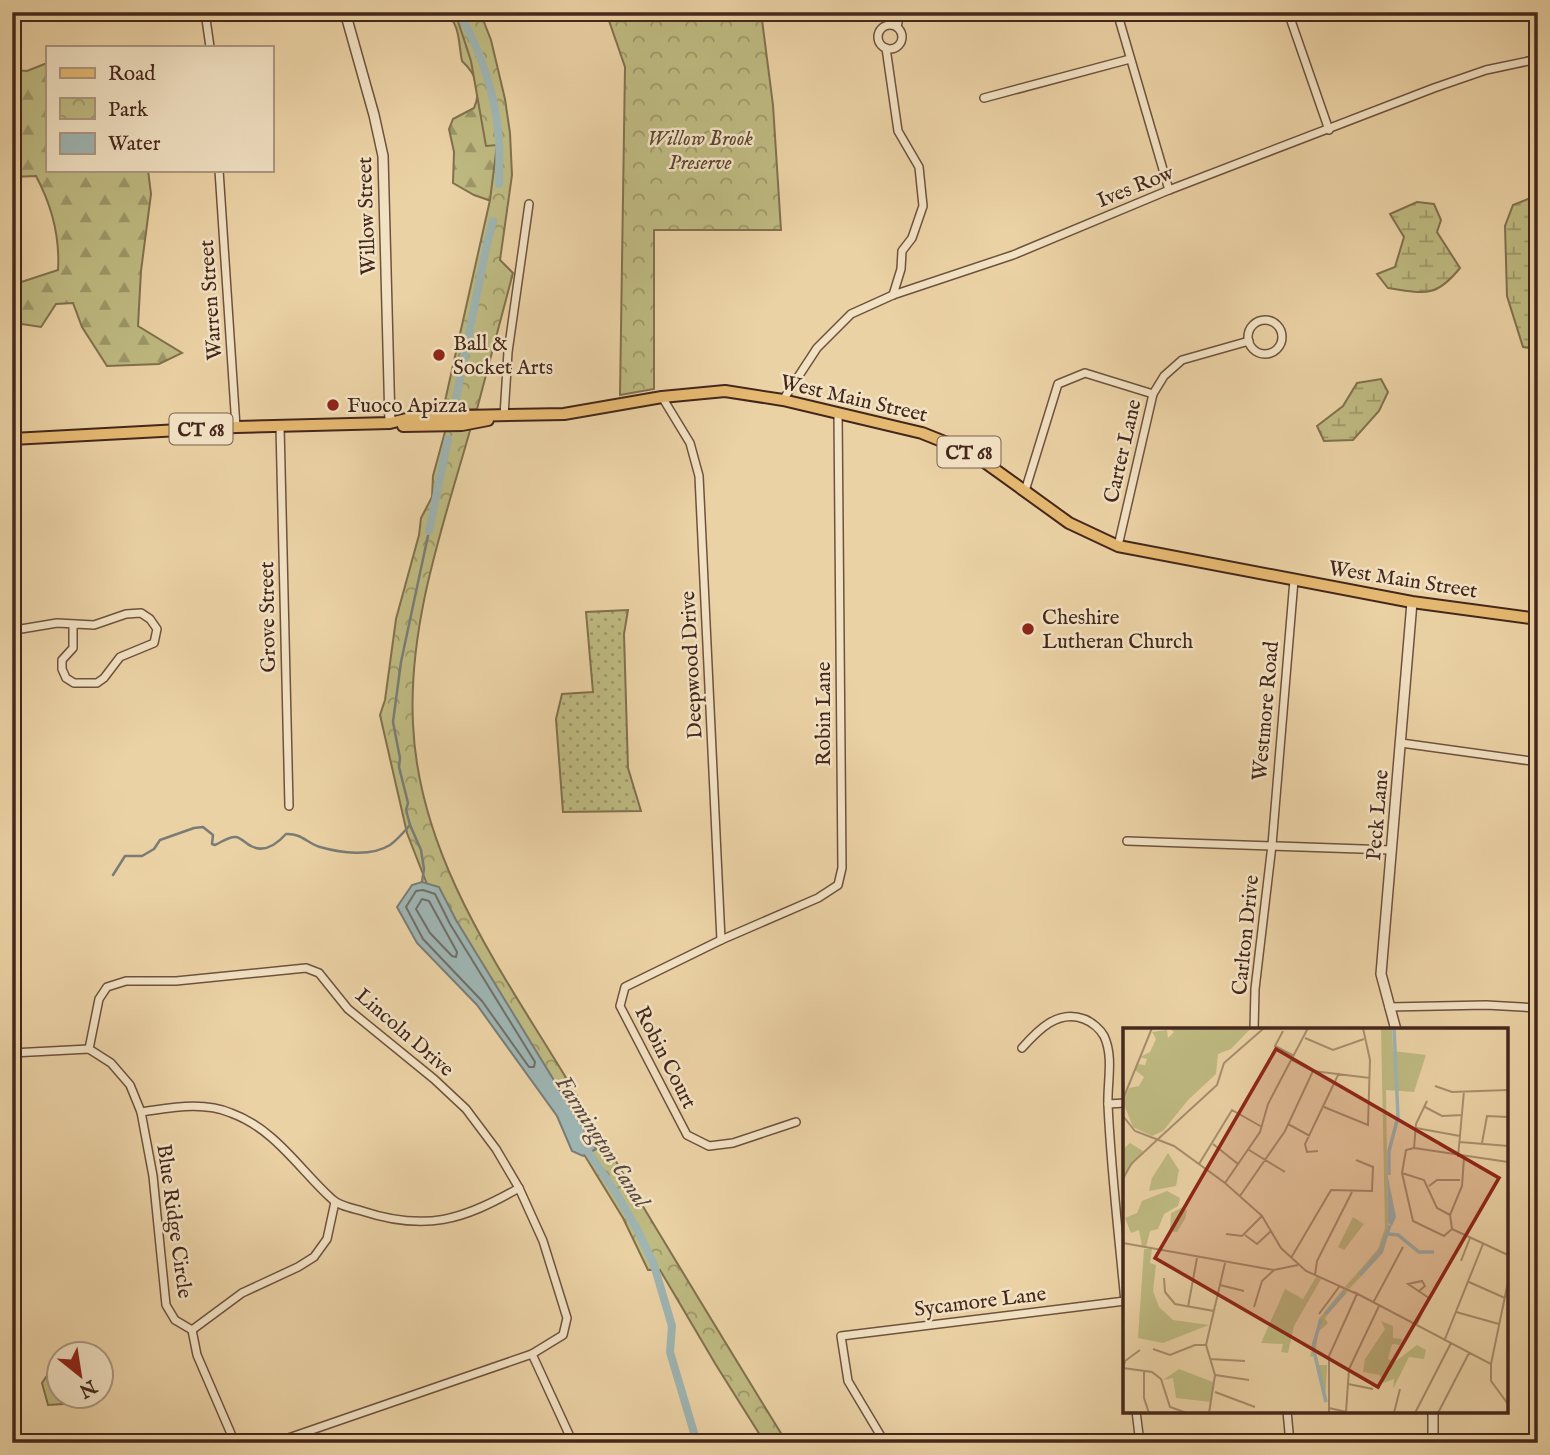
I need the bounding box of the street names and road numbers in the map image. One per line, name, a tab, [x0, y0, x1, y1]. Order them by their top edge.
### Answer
street label: Willow Street	[352, 156, 383, 276]
street label: Ives Row	[1093, 159, 1179, 215]
street label: Warren Street	[194, 239, 229, 361]
street label: West Main Street	[777, 369, 930, 430]
street label: Carter Lane	[1098, 396, 1149, 506]
road number: CT 68	[170, 414, 232, 444]
road number: CT 68	[937, 436, 1000, 467]
street label: West Main Street	[1326, 555, 1479, 606]
street label: Grove Street	[254, 561, 283, 673]
street label: Deepwood Drive	[675, 590, 710, 740]
street label: Westmore Road	[1247, 639, 1286, 782]
street label: Robin Lane	[811, 661, 838, 766]
street label: Peck Lane	[1361, 768, 1396, 862]
street label: Carlton Drive	[1227, 873, 1266, 997]
street label: Lincoln Drive	[349, 983, 459, 1084]
street label: Robin Court	[627, 1002, 702, 1114]
street label: Blue Ridge Circle	[149, 1142, 198, 1300]
street label: Sycamore Lane	[913, 1281, 1048, 1324]

